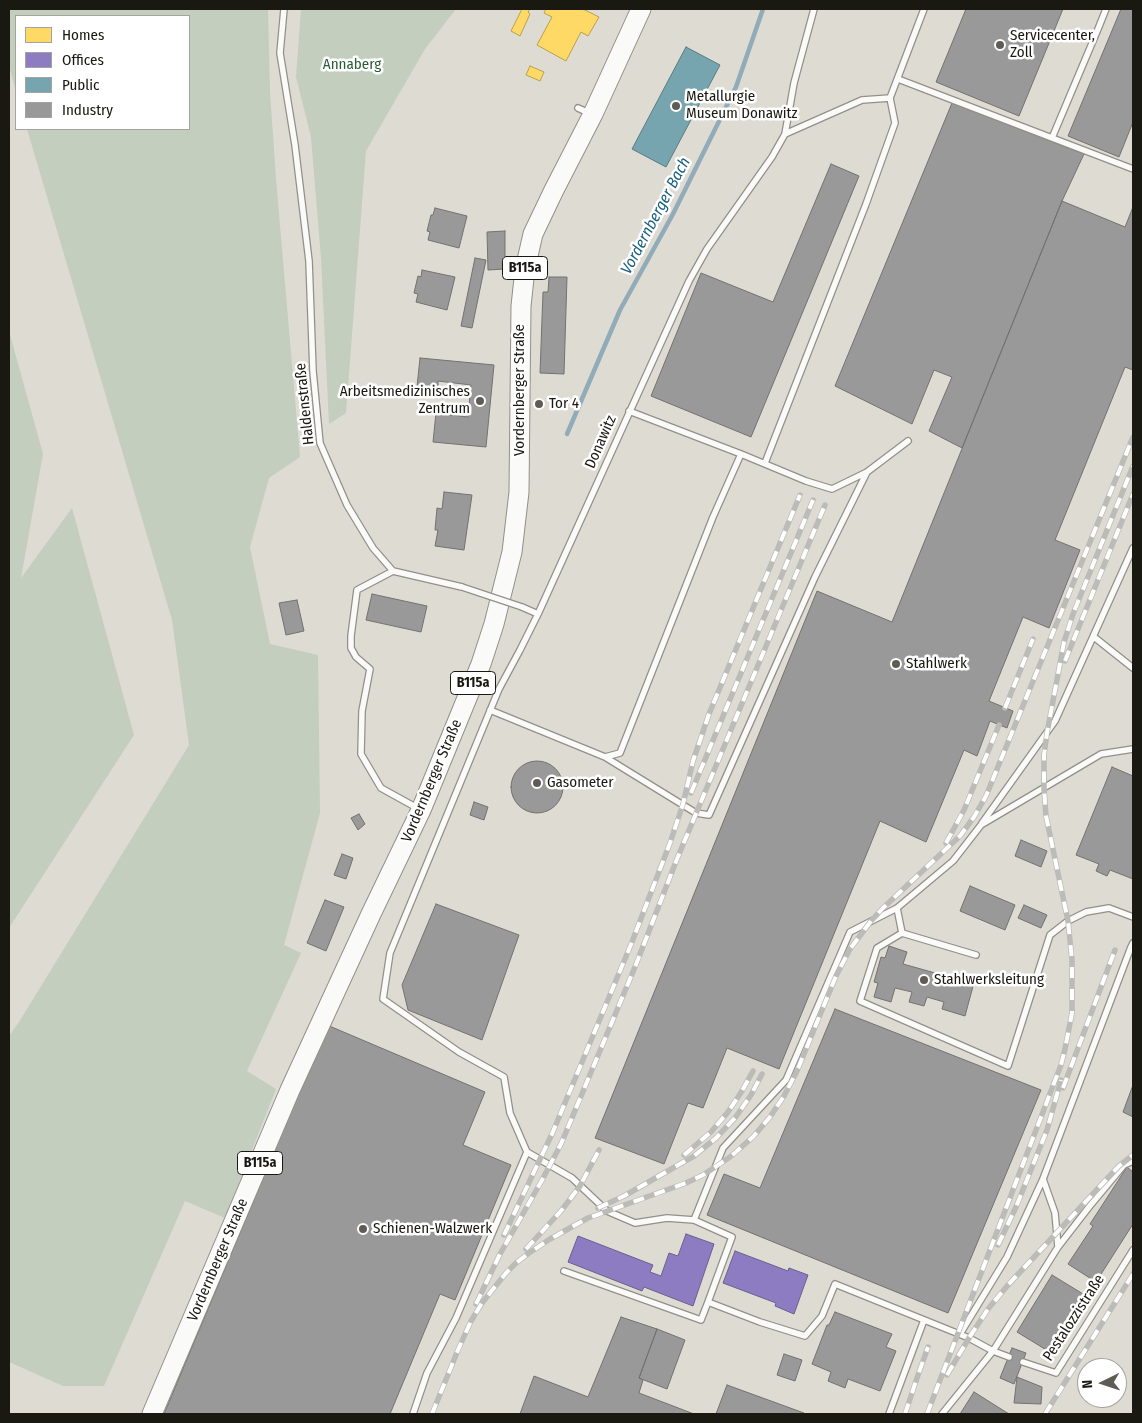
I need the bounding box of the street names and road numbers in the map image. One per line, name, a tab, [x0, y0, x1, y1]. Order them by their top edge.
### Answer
road number: B115a	[502, 256, 548, 280]
street label: Vordernberger Straße	[511, 324, 529, 456]
street label: Haldenstraße	[292, 362, 318, 446]
street label: Donawitz	[581, 413, 621, 471]
road number: B115a	[450, 671, 496, 694]
street label: Vordernberger Straße	[398, 717, 466, 845]
road number: B115a	[238, 1152, 282, 1174]
street label: Vordernberger Straße	[184, 1196, 252, 1324]
street label: Pestalozzistraße	[1039, 1271, 1109, 1365]

